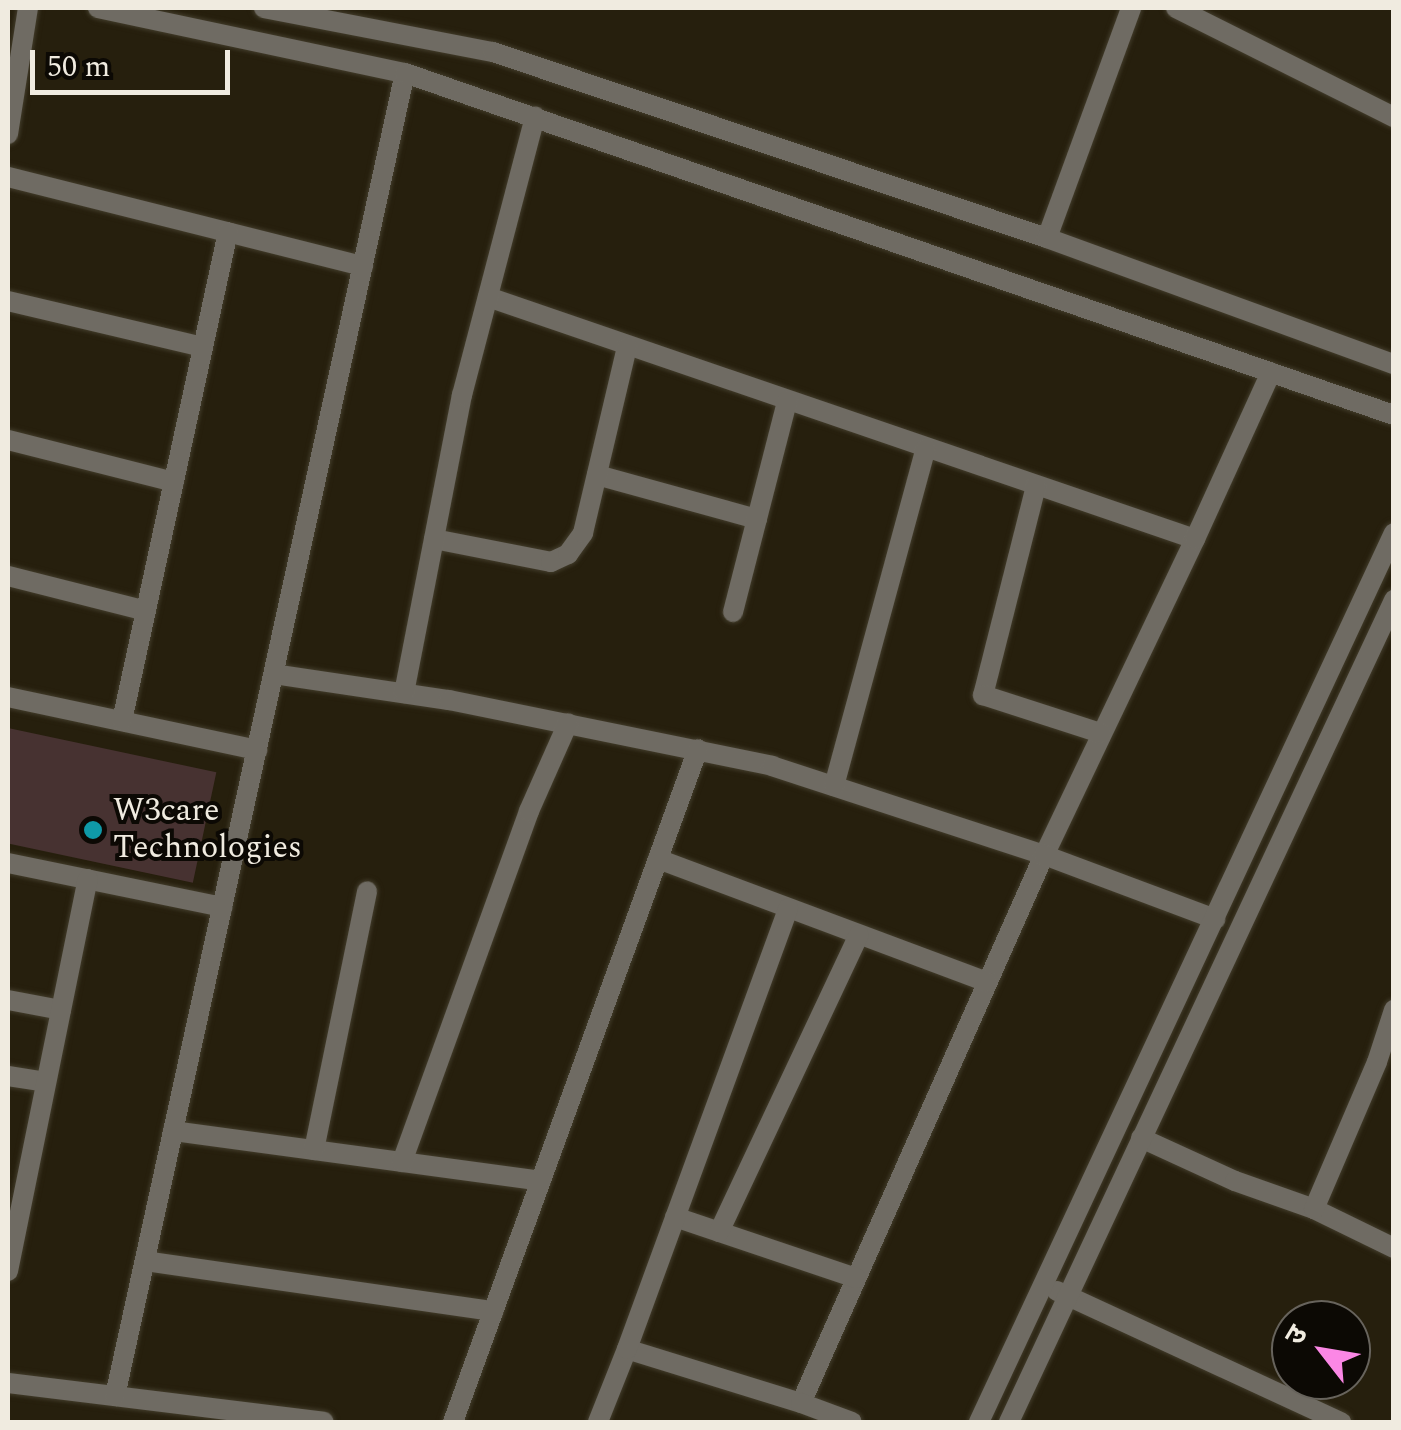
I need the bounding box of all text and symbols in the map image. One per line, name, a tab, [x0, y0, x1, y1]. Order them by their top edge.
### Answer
scale bar	[35, 30, 235, 92]
text: 50 m	[47, 44, 110, 90]
place label: W3care Technologies	[113, 793, 302, 868]
marker: W3care Technologies	[82, 819, 104, 841]
north arrow	[1271, 1300, 1371, 1400]
text: उ	[1274, 1317, 1319, 1353]

